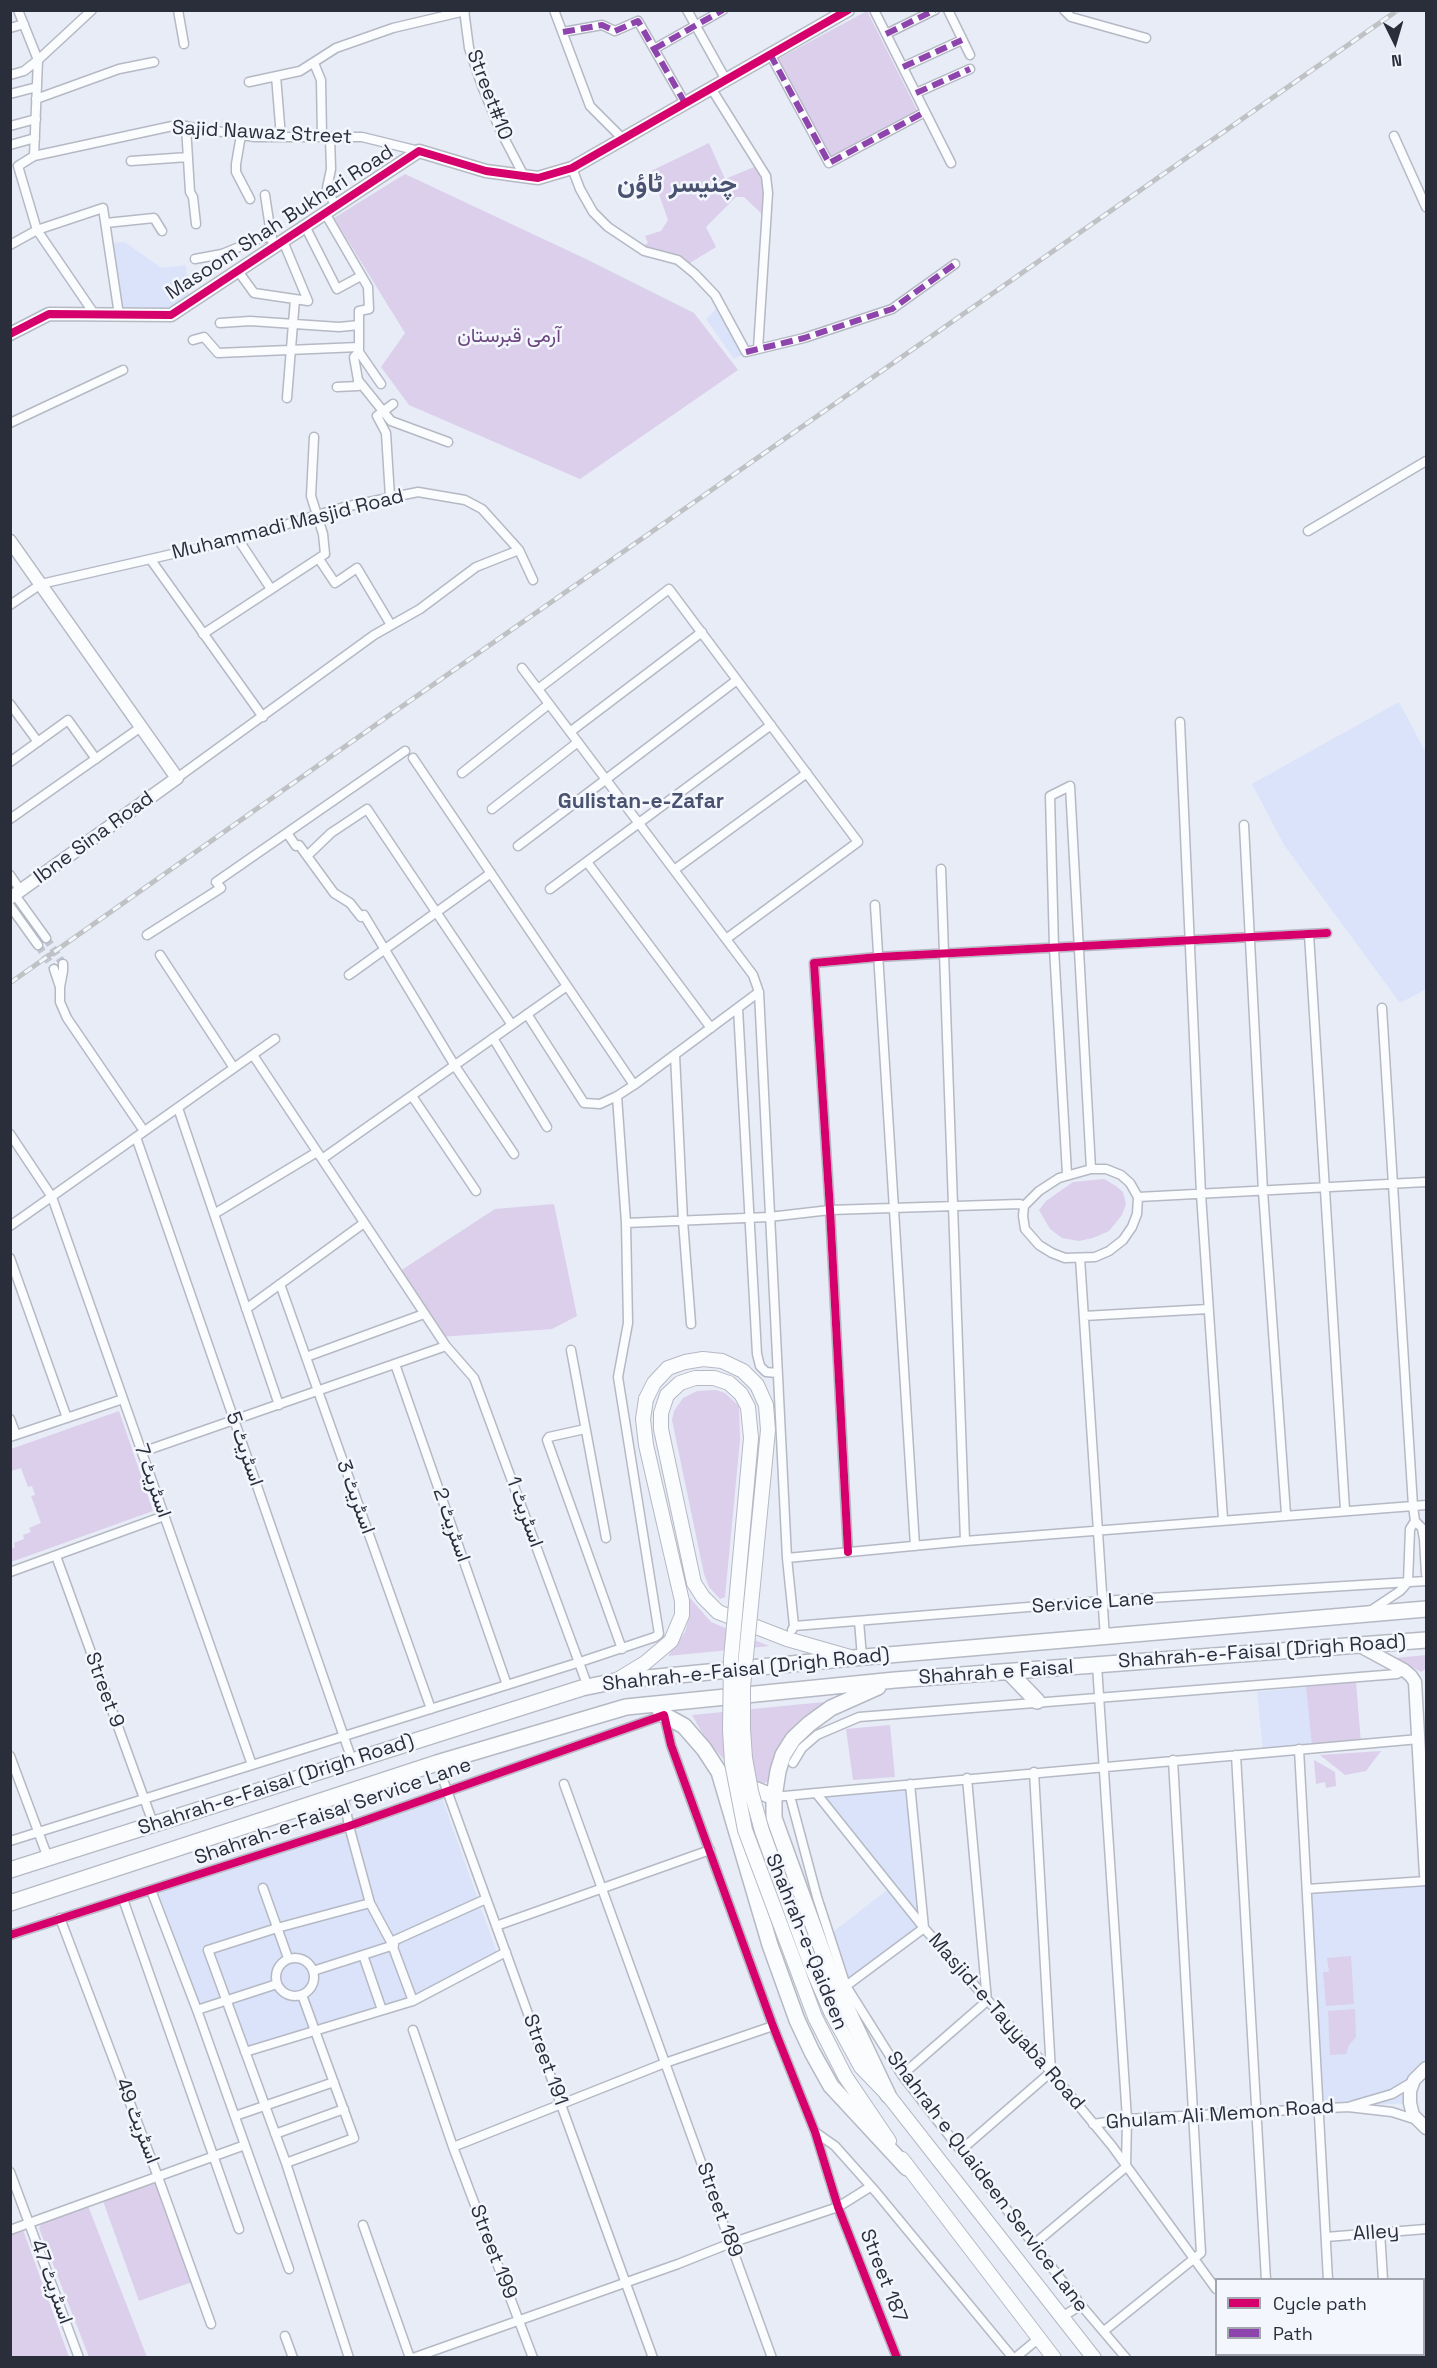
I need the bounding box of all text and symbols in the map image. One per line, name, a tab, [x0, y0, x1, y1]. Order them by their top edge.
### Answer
north arrow	[1365, 12, 1425, 72]
street label: Street#10	[461, 46, 517, 144]
text: N	[1390, 50, 1403, 71]
street label: Sajid Nawaz Street	[171, 116, 353, 150]
street label: Masoom Shah Bukhari Road	[162, 140, 398, 306]
district label: چنیسر ٹاؤن	[617, 169, 737, 201]
park label: آرمی قبرستان	[457, 325, 561, 349]
street label: Muhammadi Masjid Road	[170, 485, 406, 565]
street label: Ibne Sina Road	[29, 787, 159, 889]
district label: Gulistan-e-Zafar	[558, 789, 724, 815]
street label: اسٹریٹ 5	[220, 1409, 268, 1489]
street label: اسٹریٹ 7	[128, 1441, 176, 1521]
street label: اسٹریٹ 3	[331, 1457, 379, 1537]
street label: اسٹریٹ 1	[500, 1474, 548, 1550]
street label: اسٹریٹ 2	[427, 1485, 475, 1565]
street label: Service Lane	[1031, 1587, 1155, 1619]
street label: Shahrah-e-Faisal (Drigh Road)	[1117, 1630, 1407, 1674]
street label: Shahrah-e-Faisal (Drigh Road)	[601, 1643, 891, 1697]
street label: Street 9	[79, 1649, 129, 1731]
street label: Shahrah e Faisal	[918, 1656, 1074, 1690]
street label: Shahrah-e-Faisal (Drigh Road)	[135, 1729, 417, 1841]
street label: Shahrah-e-Faisal Service Lane	[191, 1753, 475, 1871]
street label: Shahrah-e-Qaideen	[760, 1850, 852, 2034]
street label: Masjid-e-Tayyaba Road	[923, 1929, 1089, 2115]
street label: Street 191	[517, 2011, 573, 2109]
street label: Shahrah e Quaideen Service Lane	[881, 2047, 1093, 2317]
street label: اسٹریٹ 49	[110, 2075, 164, 2167]
street label: Ghulam Ali Memon Road	[1105, 2095, 1335, 2135]
street label: Street 189	[691, 2159, 747, 2261]
street label: Street 199	[464, 2201, 522, 2303]
street label: Alley	[1352, 2219, 1400, 2247]
street label: Street 187	[854, 2226, 912, 2326]
street label: اسٹریٹ 47	[25, 2237, 77, 2327]
legend	[1215, 2278, 1425, 2356]
text: Cycle path	[1273, 2292, 1367, 2315]
text: Path	[1273, 2322, 1313, 2345]

